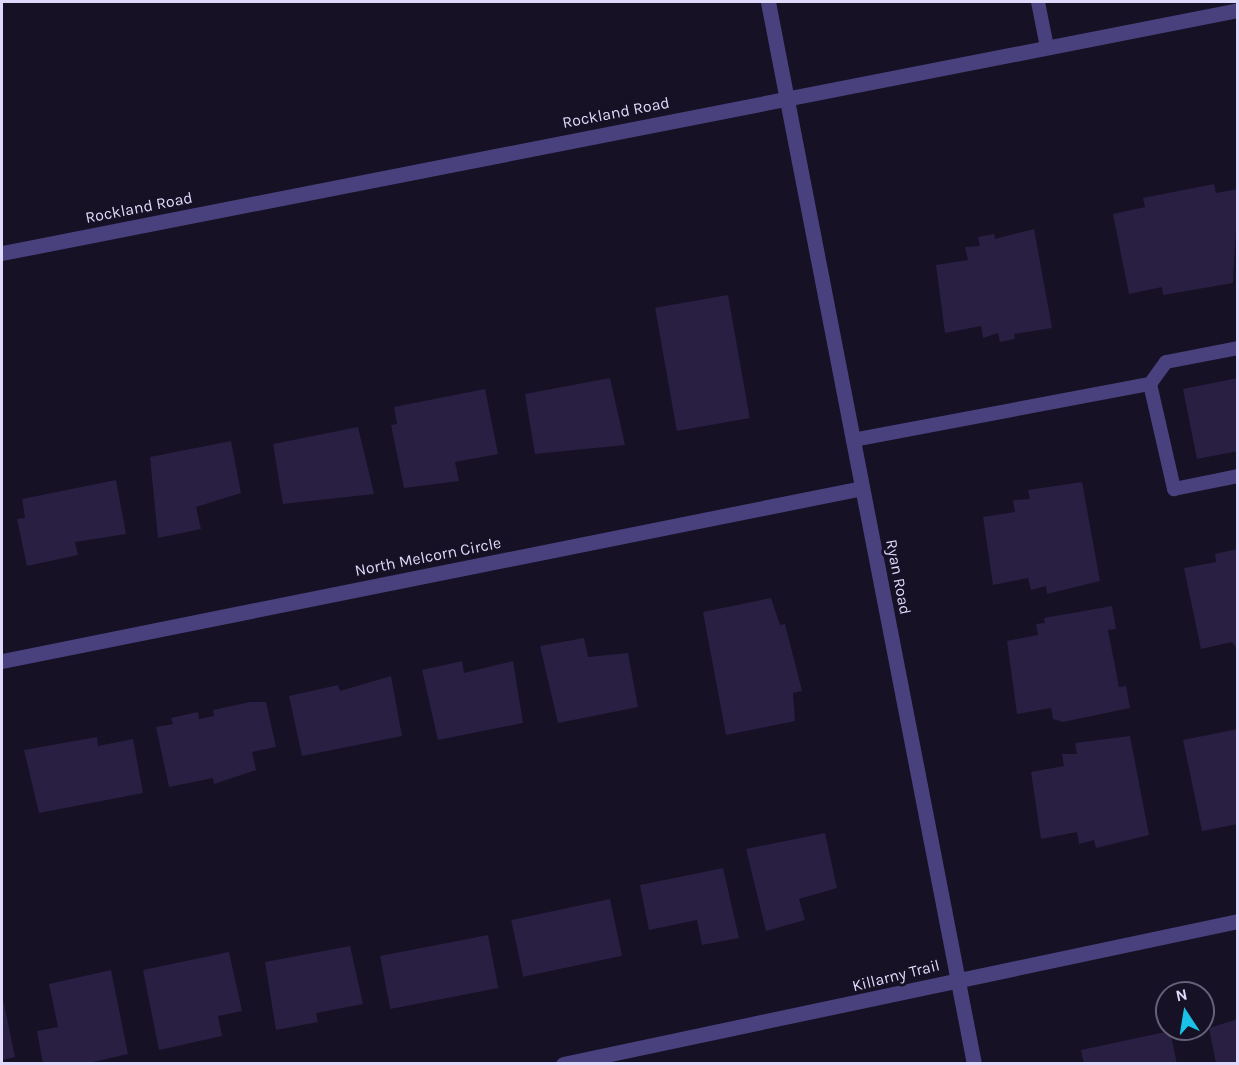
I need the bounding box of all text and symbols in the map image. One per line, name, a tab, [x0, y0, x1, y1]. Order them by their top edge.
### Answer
street label: Rockland Road	[561, 93, 671, 133]
street label: Rockland Road	[84, 188, 194, 228]
street label: North Melcorn Circle	[353, 533, 503, 581]
street label: Ryan Road	[881, 538, 915, 616]
street label: Killarny Trail	[850, 956, 942, 996]
north arrow	[1155, 981, 1215, 1041]
text: N	[1174, 984, 1189, 1005]

